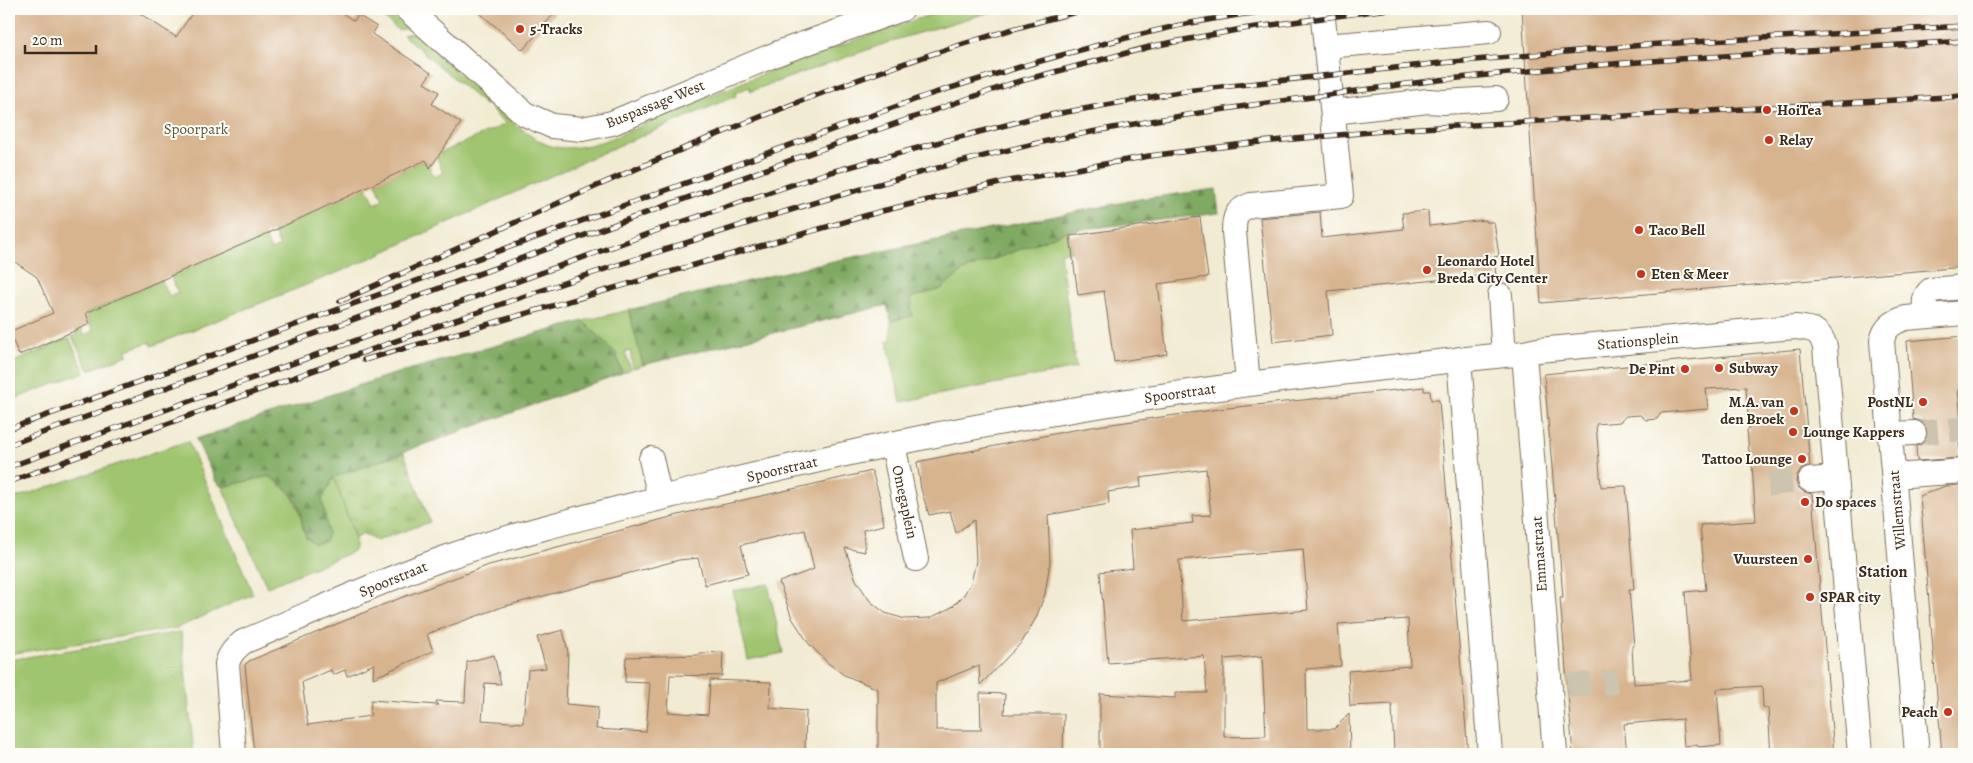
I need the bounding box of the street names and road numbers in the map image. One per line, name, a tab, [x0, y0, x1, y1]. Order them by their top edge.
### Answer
street label: Buspassage West	[603, 75, 707, 133]
street label: Stationsplein	[1597, 327, 1679, 355]
street label: Spoorstraat	[1143, 378, 1217, 408]
street label: Spoorstraat	[745, 451, 819, 487]
street label: Omegaplein	[887, 463, 923, 541]
street label: Willemstraat	[1884, 469, 1911, 552]
street label: Emmastraat	[1526, 515, 1552, 593]
street label: Spoorstraat	[356, 556, 430, 602]

